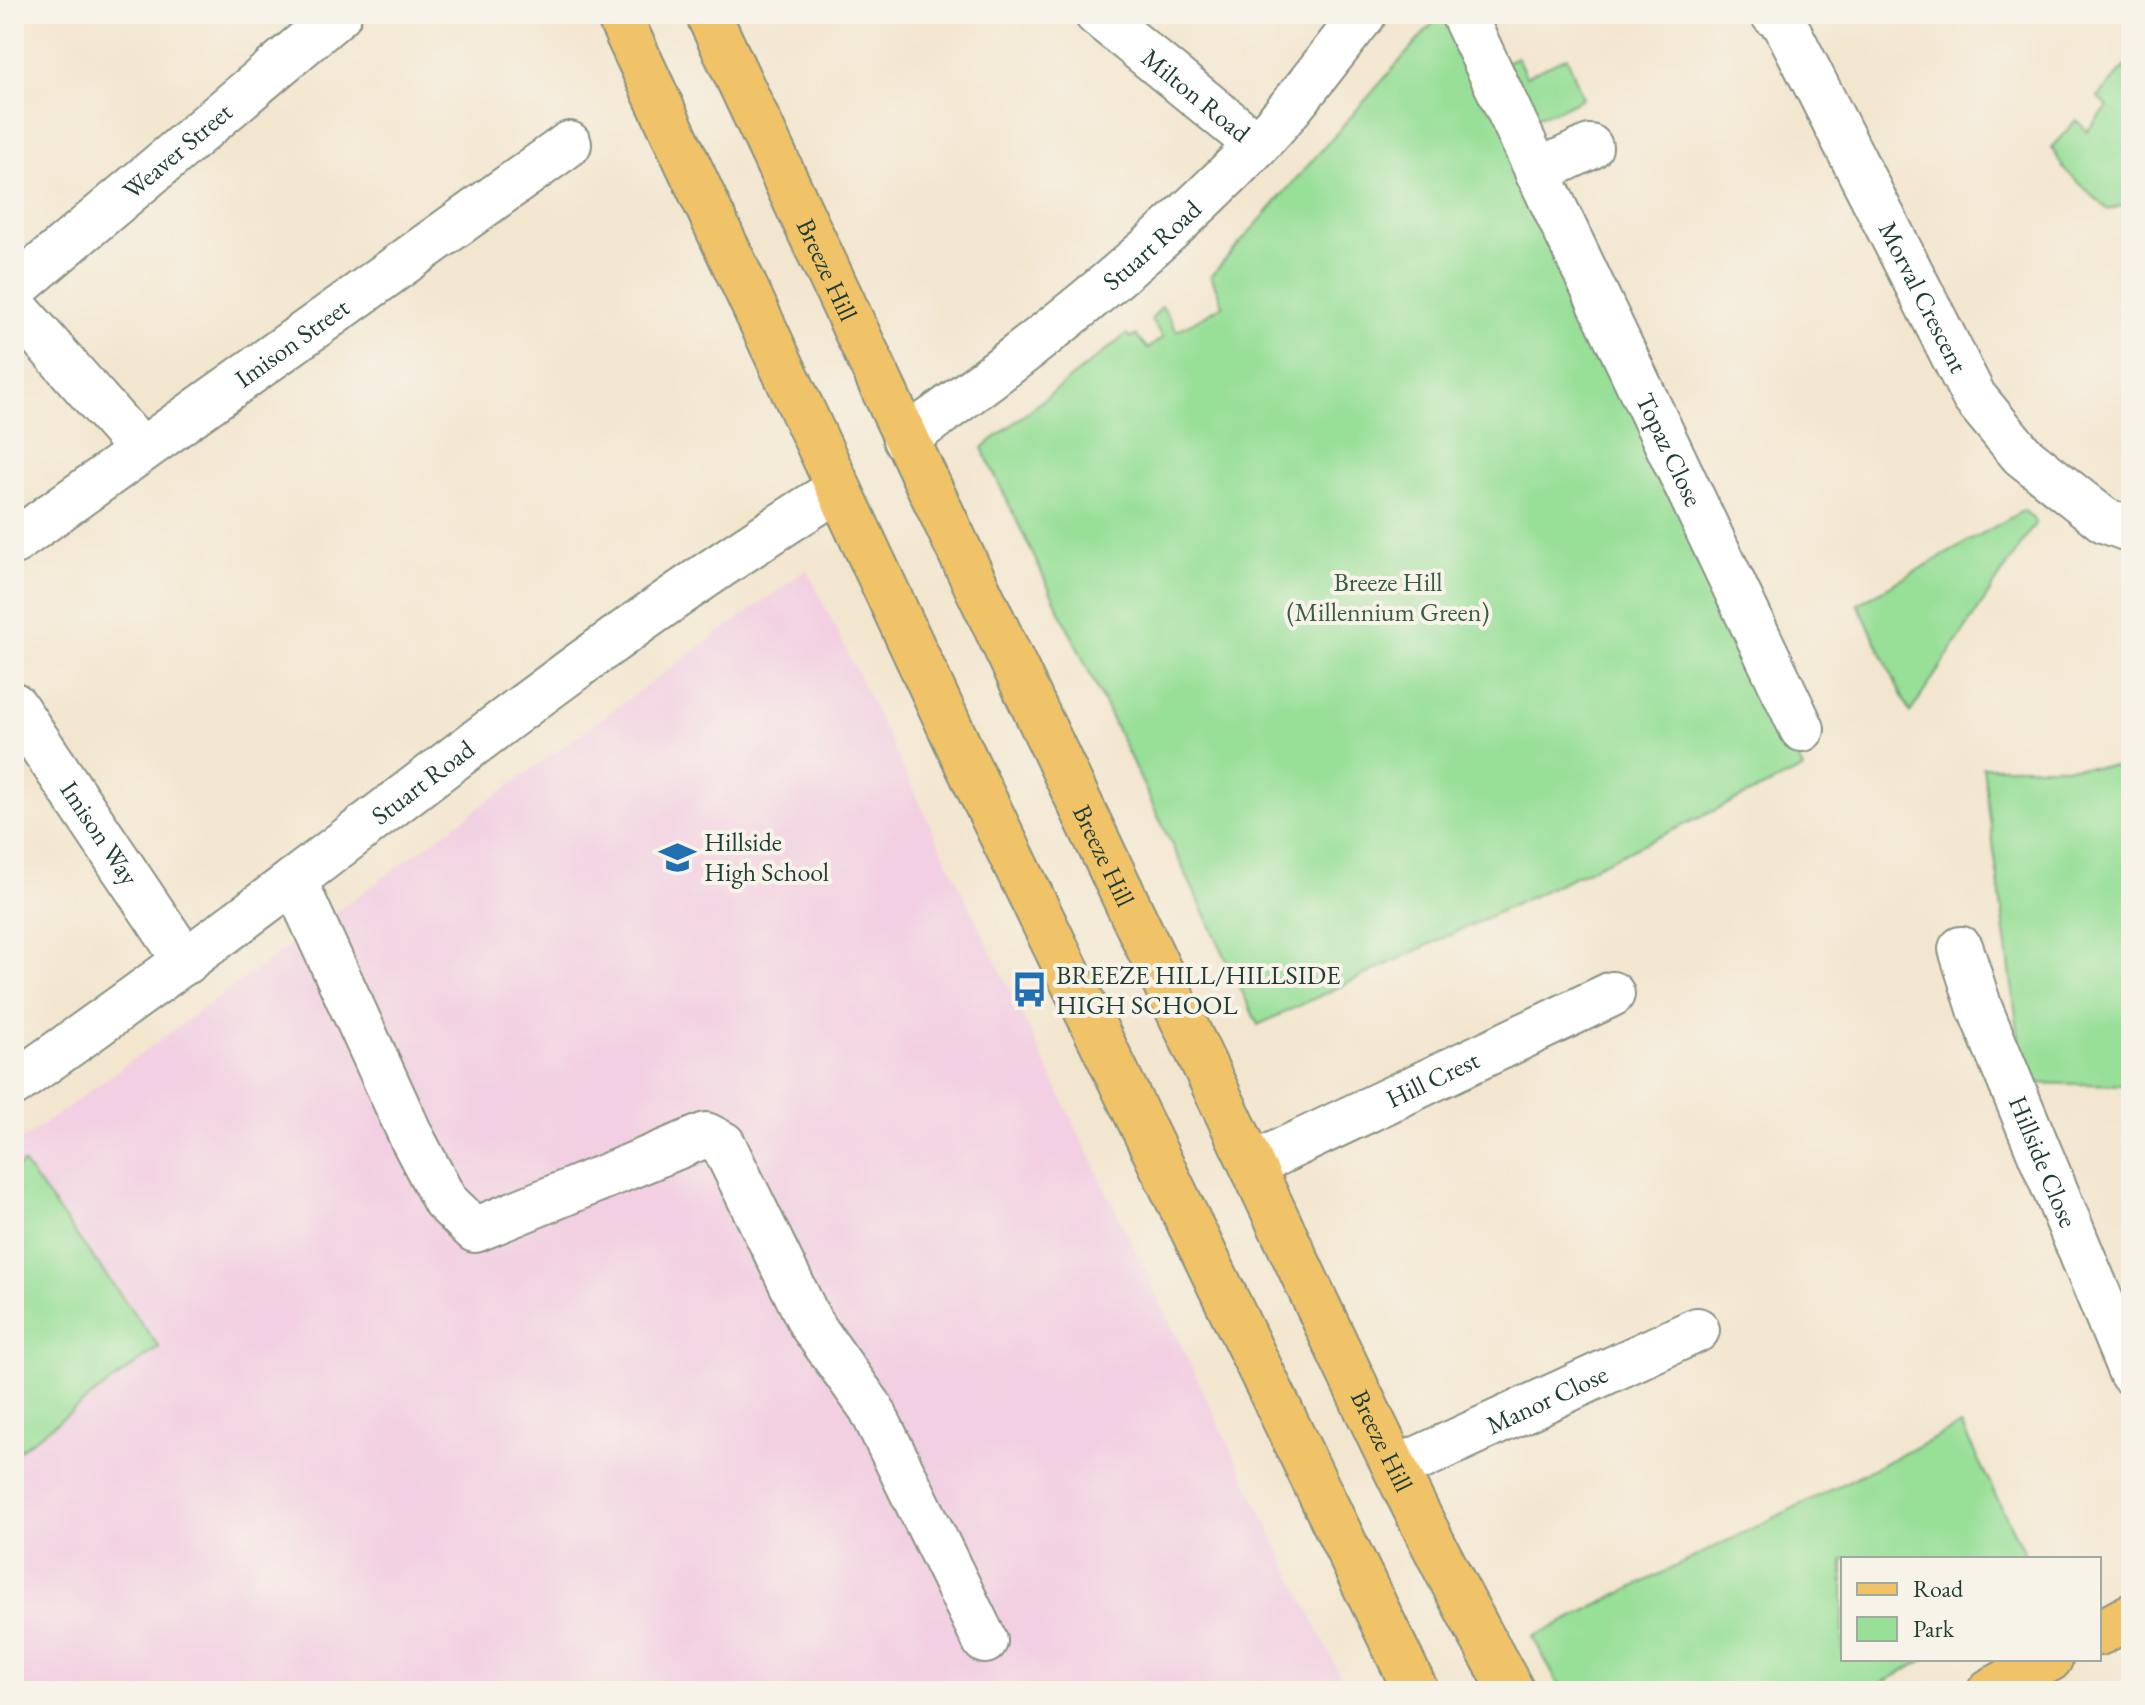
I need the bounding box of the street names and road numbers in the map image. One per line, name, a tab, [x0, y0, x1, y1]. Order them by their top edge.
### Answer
street label: Milton Road	[1135, 41, 1258, 150]
street label: Weaver Street	[116, 95, 239, 207]
street label: Stuart Road	[1095, 192, 1209, 298]
street label: Breeze Hill	[789, 213, 866, 326]
street label: Morval Crescent	[1871, 216, 1976, 378]
street label: Imison Street	[228, 290, 356, 395]
street label: Topaz Close	[1628, 387, 1711, 512]
street label: Stuart Road	[364, 732, 482, 832]
street label: Imison Way	[53, 774, 147, 892]
street label: Breeze Hill	[1065, 799, 1143, 912]
street label: Hill Crest	[1381, 1043, 1485, 1116]
street label: Hillside Close	[2001, 1091, 2086, 1232]
street label: Manor Close	[1481, 1357, 1613, 1442]
street label: Breeze Hill	[1343, 1384, 1421, 1497]

